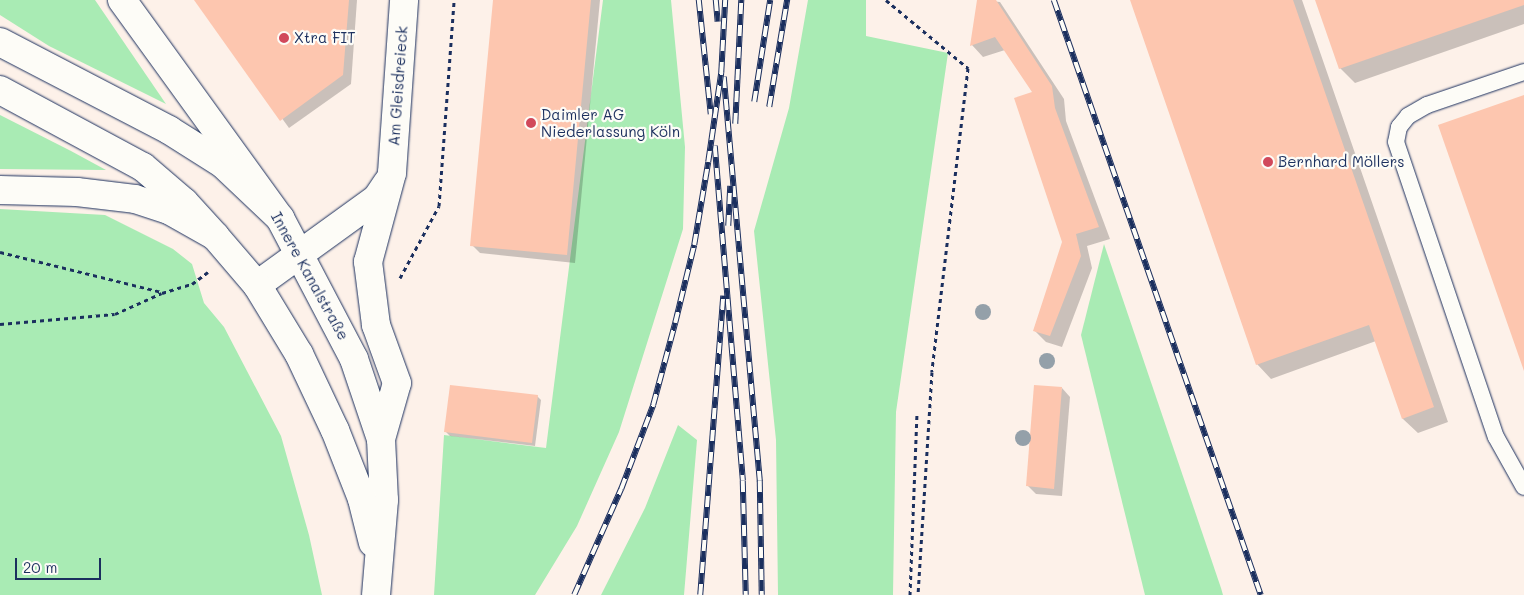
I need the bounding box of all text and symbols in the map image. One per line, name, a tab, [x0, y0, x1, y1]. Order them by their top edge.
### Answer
street label: Am Gleisdreieck	[385, 25, 411, 147]
place label: Xtra FIT	[294, 29, 356, 47]
marker: Xtra FIT	[278, 32, 290, 44]
place label: Daimler AG Niederlassung Köln	[541, 105, 680, 140]
marker: Daimler AG Niederlassung Köln	[525, 117, 537, 129]
place label: Bernhard Möllers	[1278, 153, 1405, 171]
marker: Bernhard Möllers	[1262, 156, 1274, 168]
street label: Innere Kanalstraße	[267, 209, 353, 343]
scale bar	[18, 548, 104, 580]
text: 20 m	[23, 557, 57, 577]

